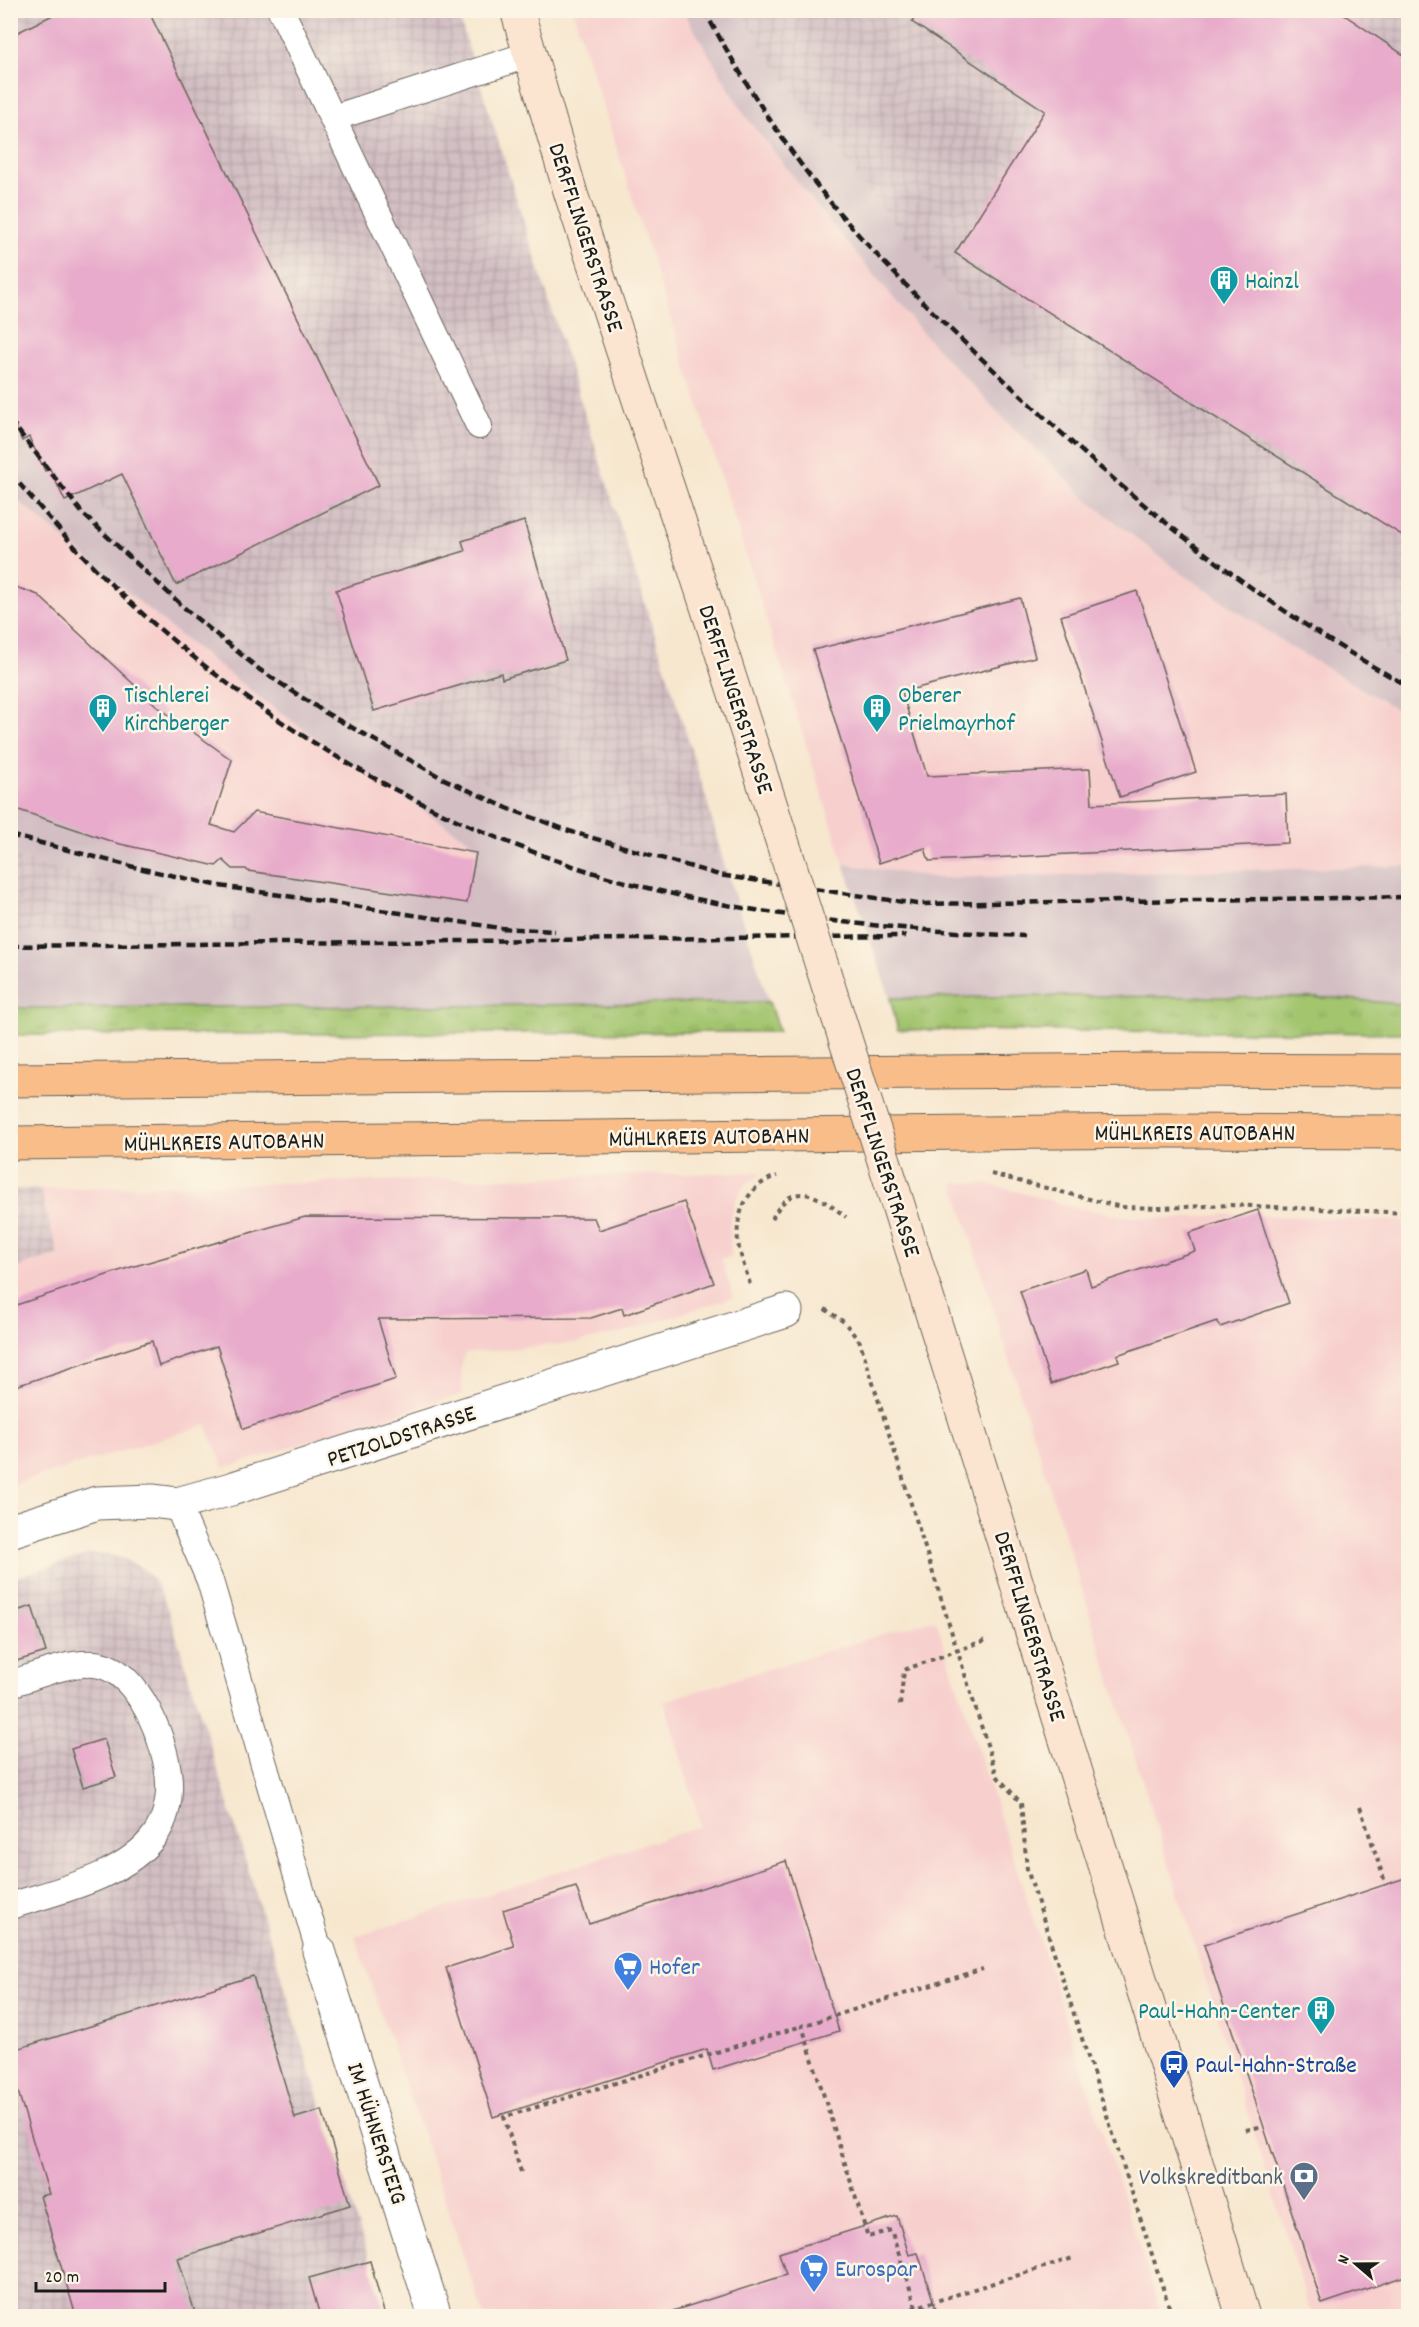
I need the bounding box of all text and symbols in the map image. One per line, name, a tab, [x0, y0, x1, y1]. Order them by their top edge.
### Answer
street label: DERFFLINGERSTRASSE	[538, 139, 631, 337]
building icon: Hainzl	[1208, 264, 1240, 306]
place label: Hainzl	[1245, 266, 1299, 300]
street label: DERFFLINGERSTRASSE	[688, 601, 781, 799]
place label: Tischlerei Kirchberger	[124, 680, 229, 742]
place label: Oberer Prielmayrhof	[898, 680, 1016, 742]
building icon: Tischlerei Kirchberger	[87, 692, 119, 734]
building icon: Oberer Prielmayrhof	[861, 692, 893, 734]
street label: DERFFLINGERSTRASSE	[835, 1064, 928, 1262]
street label: MÜHLKREIS AUTOBAHN	[1095, 1118, 1295, 1152]
street label: MÜHLKREIS AUTOBAHN	[608, 1120, 810, 1158]
street label: MÜHLKREIS AUTOBAHN	[123, 1125, 325, 1163]
street label: PETZOLDSTRASSE	[323, 1398, 481, 1478]
street label: DERFFLINGERSTRASSE	[983, 1528, 1073, 1726]
supermarket icon: Hofer	[612, 1950, 644, 1992]
place label: Hofer	[649, 1952, 700, 1986]
building icon: Paul-Hahn-Center	[1305, 1994, 1337, 2036]
place label: Paul-Hahn-Center	[1138, 1996, 1300, 2030]
bus stop icon: Paul-Hahn-Straße	[1158, 2048, 1190, 2090]
place label: Paul-Hahn-Straße	[1195, 2050, 1357, 2084]
street label: IM HÜHNERSTEIG	[336, 2059, 414, 2209]
bank icon: Volkskreditbank	[1288, 2160, 1320, 2202]
place label: Volkskreditbank	[1139, 2162, 1283, 2196]
north arrow	[1326, 2234, 1386, 2294]
supermarket icon: Eurospar	[798, 2252, 830, 2294]
text: N	[1332, 2252, 1356, 2267]
place label: Eurospar	[835, 2254, 917, 2288]
scale bar	[36, 2255, 165, 2293]
text: 20 m	[45, 2266, 79, 2291]

